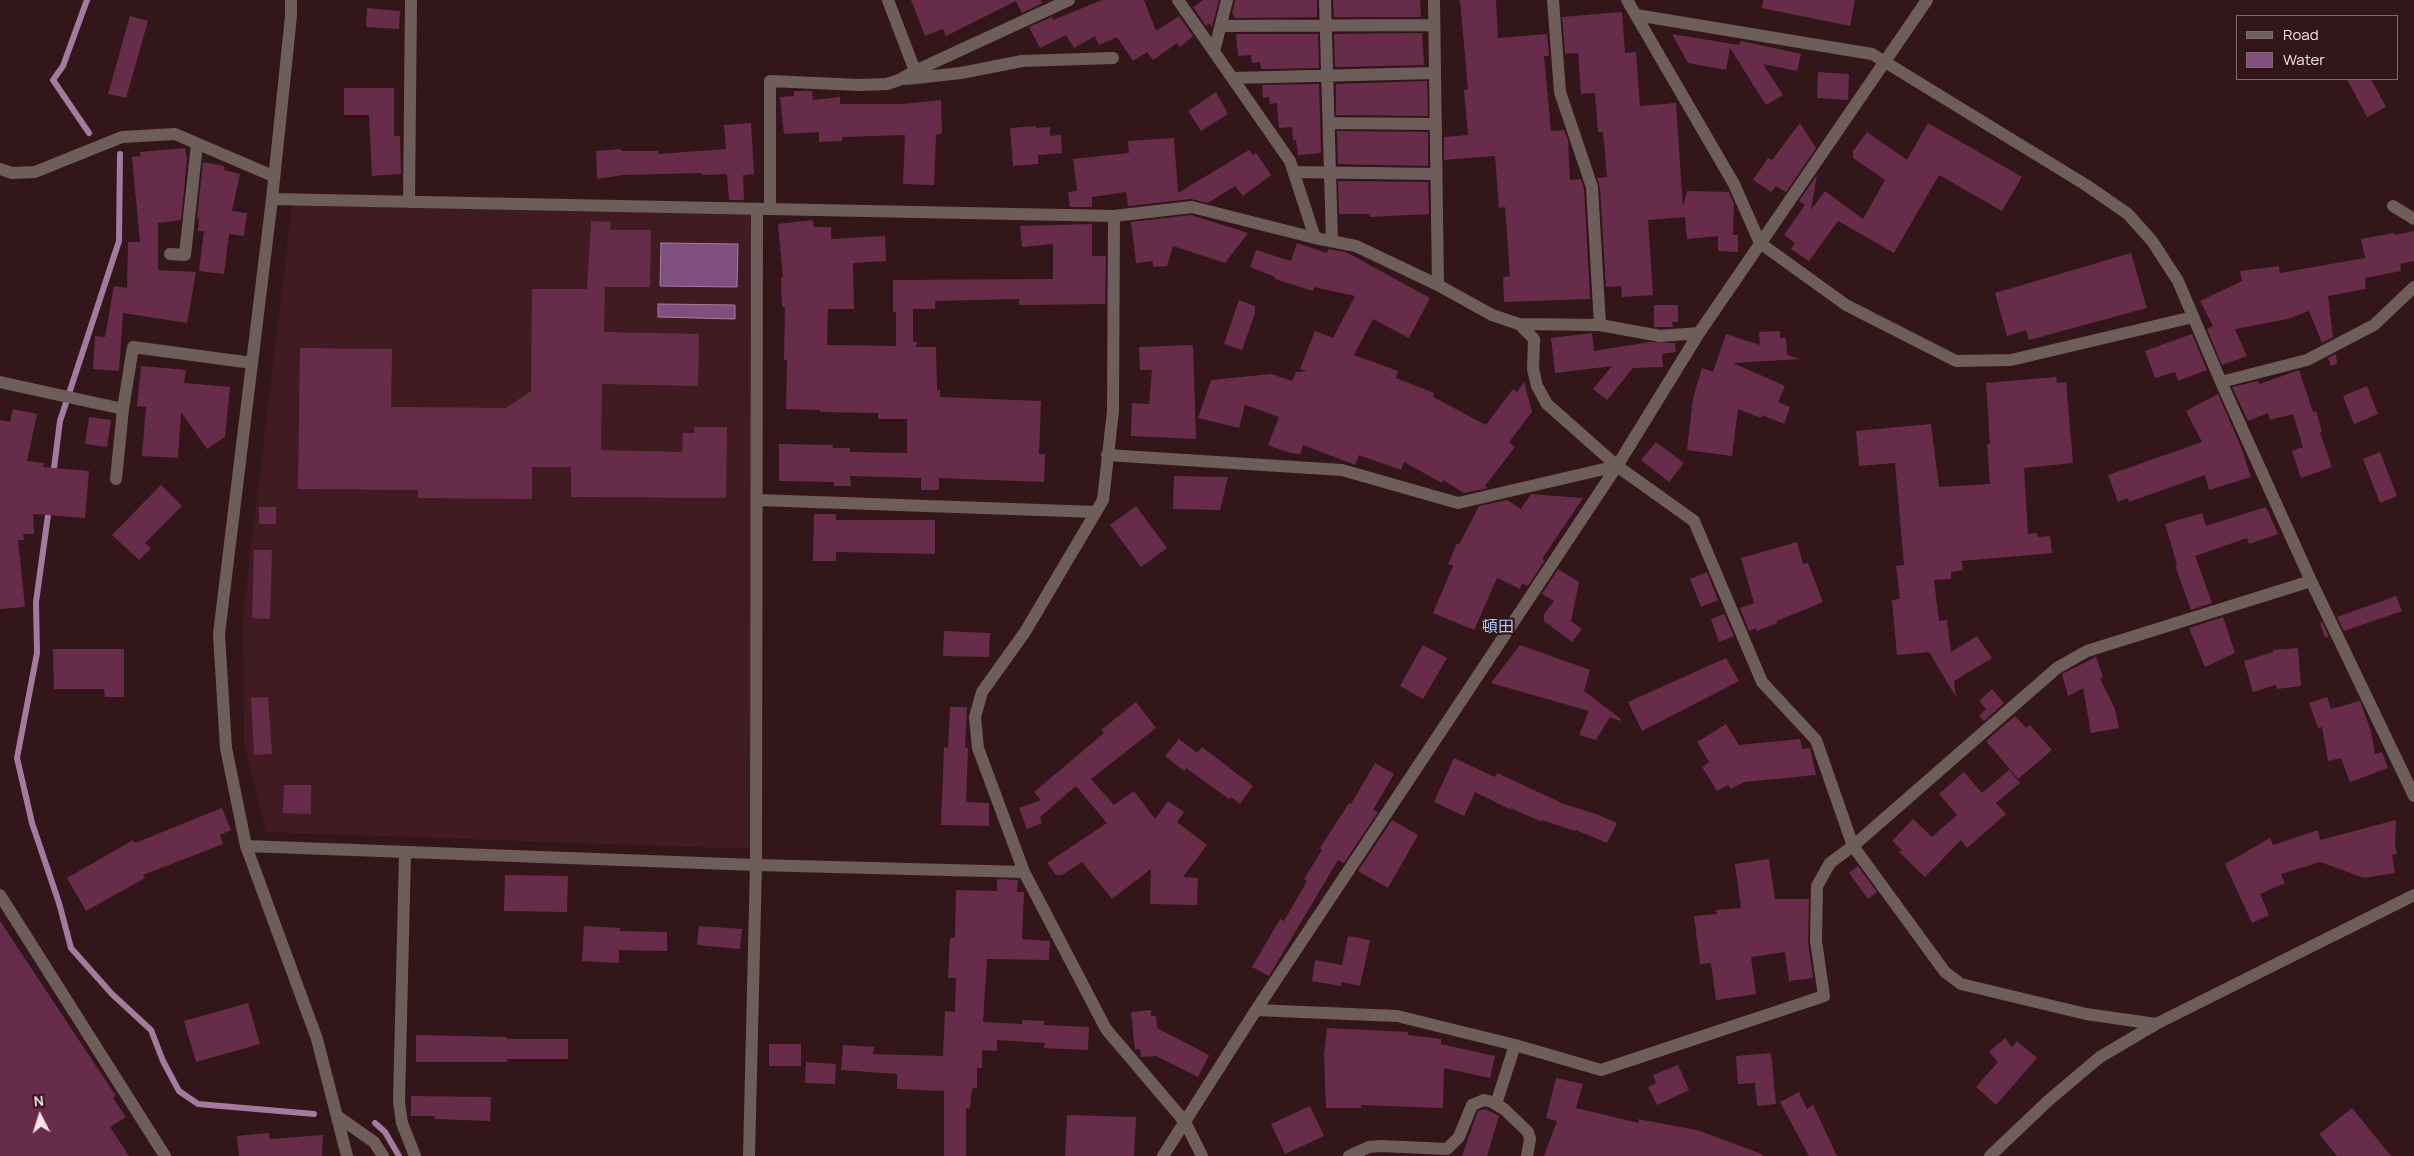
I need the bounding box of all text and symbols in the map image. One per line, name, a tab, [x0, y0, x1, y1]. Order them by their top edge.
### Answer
legend	[2236, 15, 2399, 80]
text: Road	[2283, 24, 2319, 45]
text: Water	[2283, 49, 2325, 70]
district label: 頓田	[1482, 618, 1514, 638]
north arrow	[15, 1091, 65, 1141]
text: N	[33, 1091, 44, 1110]

